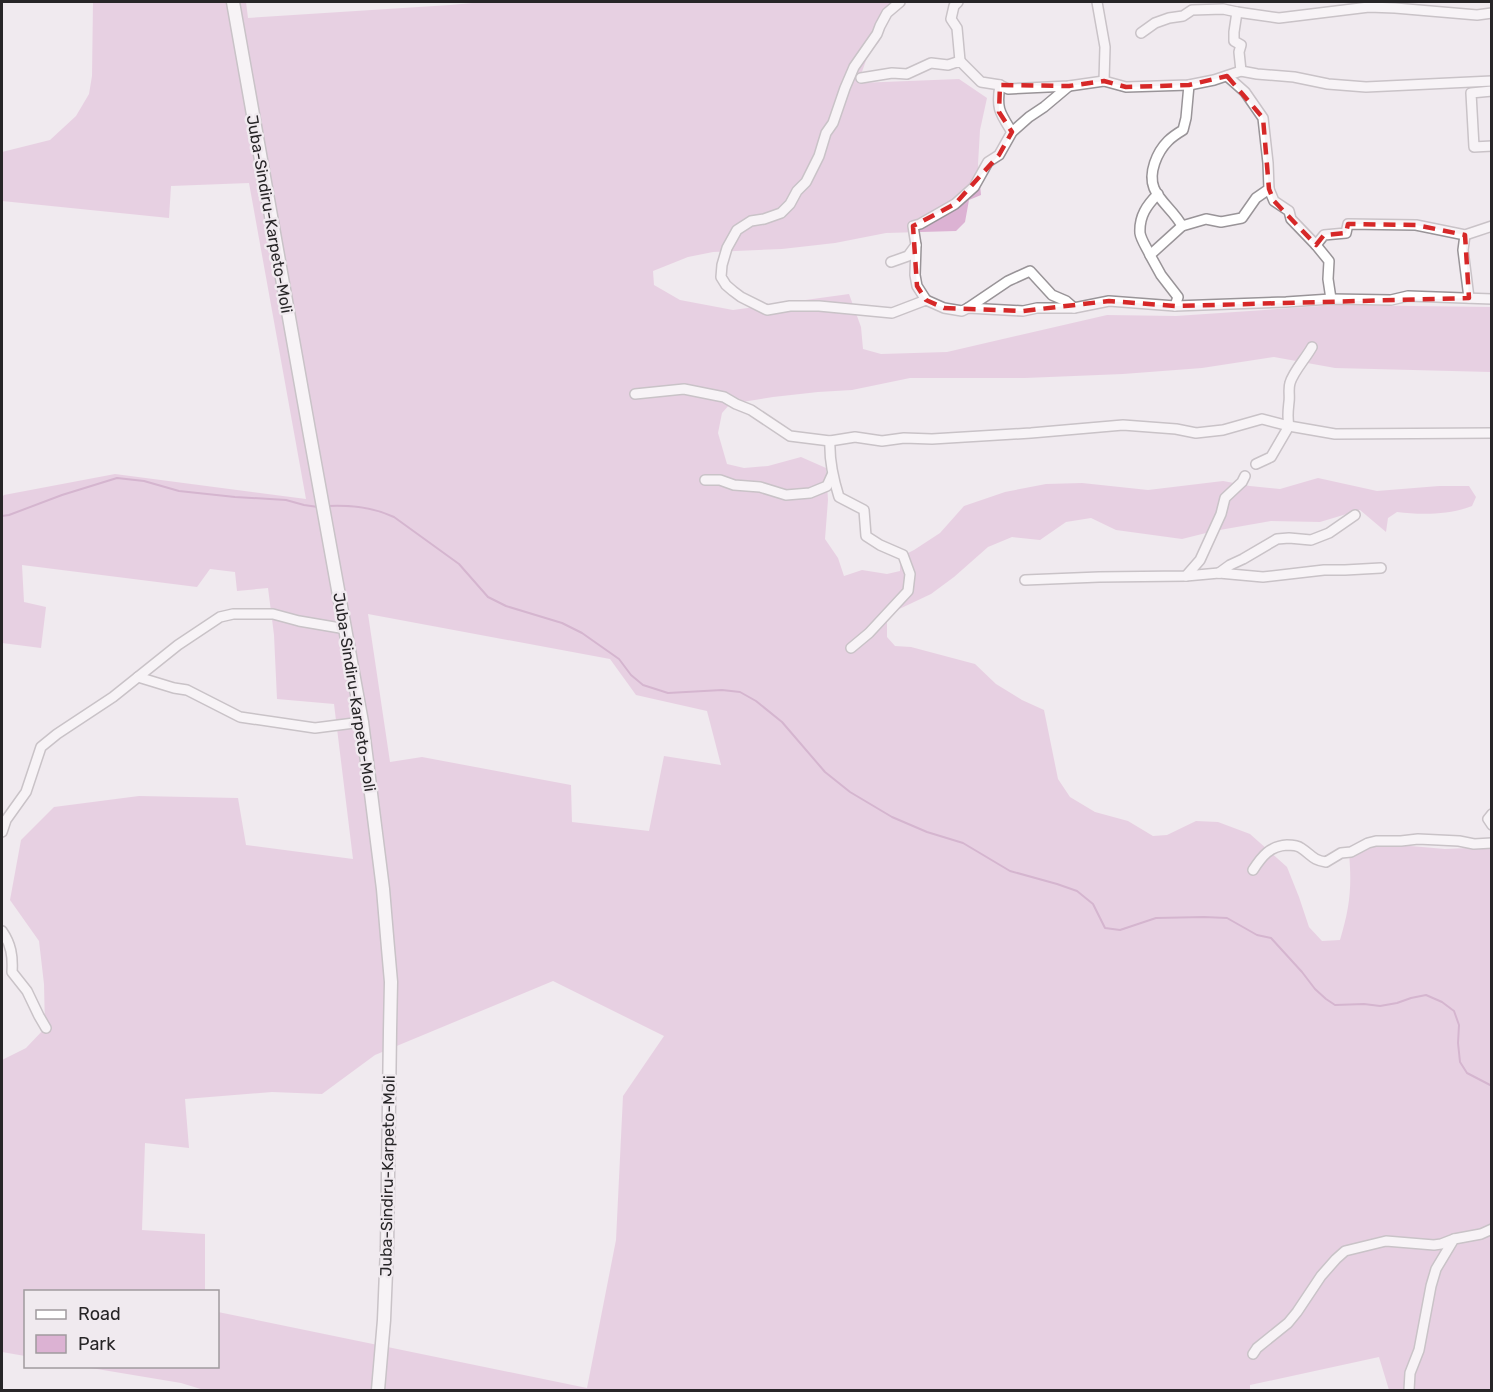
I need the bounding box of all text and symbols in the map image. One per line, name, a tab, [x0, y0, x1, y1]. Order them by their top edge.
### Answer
street label: Juba-Sindiru-Karpeto-Moli	[243, 113, 296, 315]
street label: Juba-Sindiru-Karpeto-Moli	[329, 591, 380, 793]
street label: Juba-Sindiru-Karpeto-Moli	[376, 1075, 399, 1277]
legend	[24, 1290, 219, 1368]
text: Road	[78, 1303, 121, 1325]
text: Park	[78, 1333, 116, 1355]

